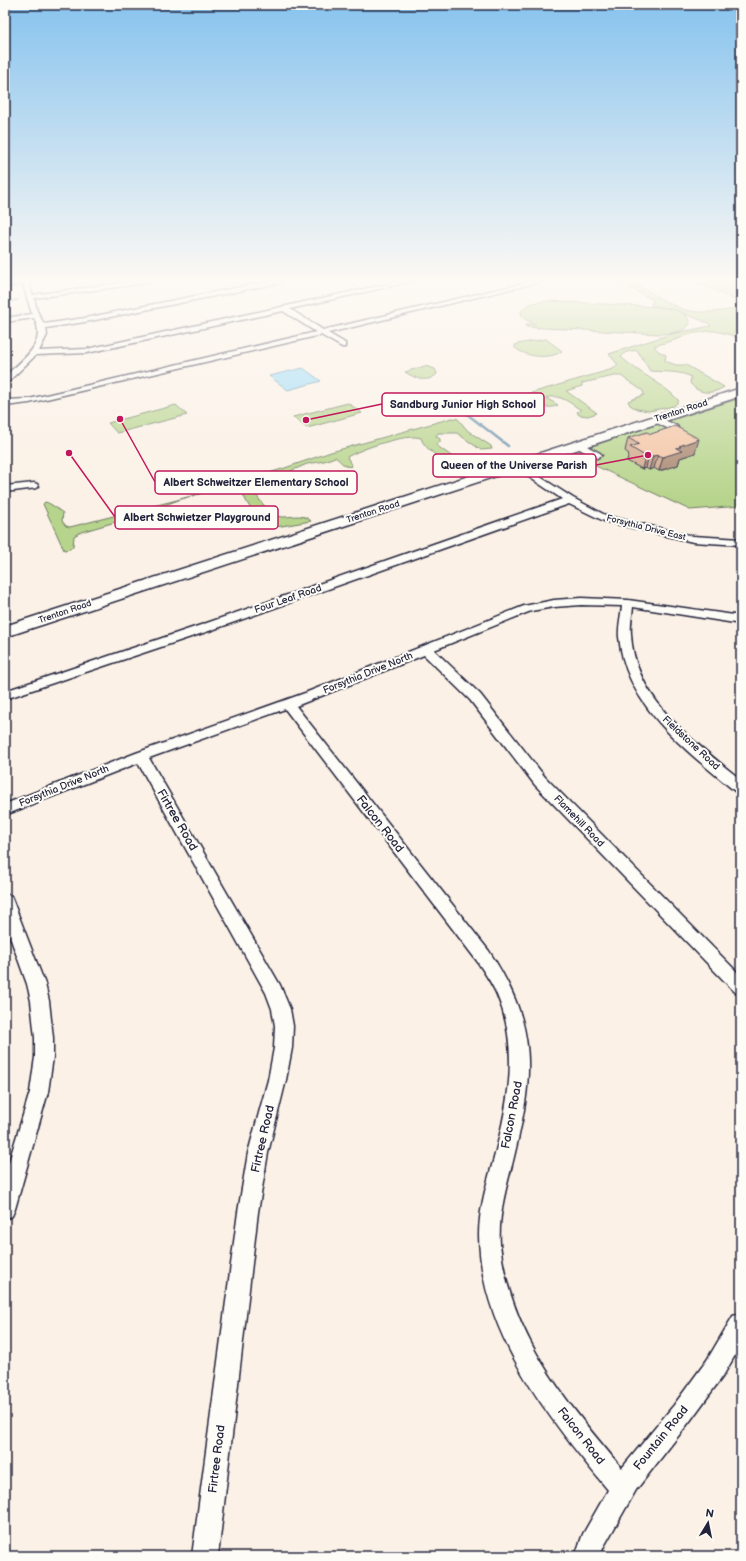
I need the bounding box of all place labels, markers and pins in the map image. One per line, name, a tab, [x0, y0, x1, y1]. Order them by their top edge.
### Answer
callout: Sandburg Junior High School	[382, 393, 544, 416]
callout: Queen of the Universe Parish	[433, 454, 596, 477]
callout: Albert Schweitzer Elementary School	[155, 471, 357, 494]
callout: Albert Schwietzer Playground	[115, 506, 278, 529]

